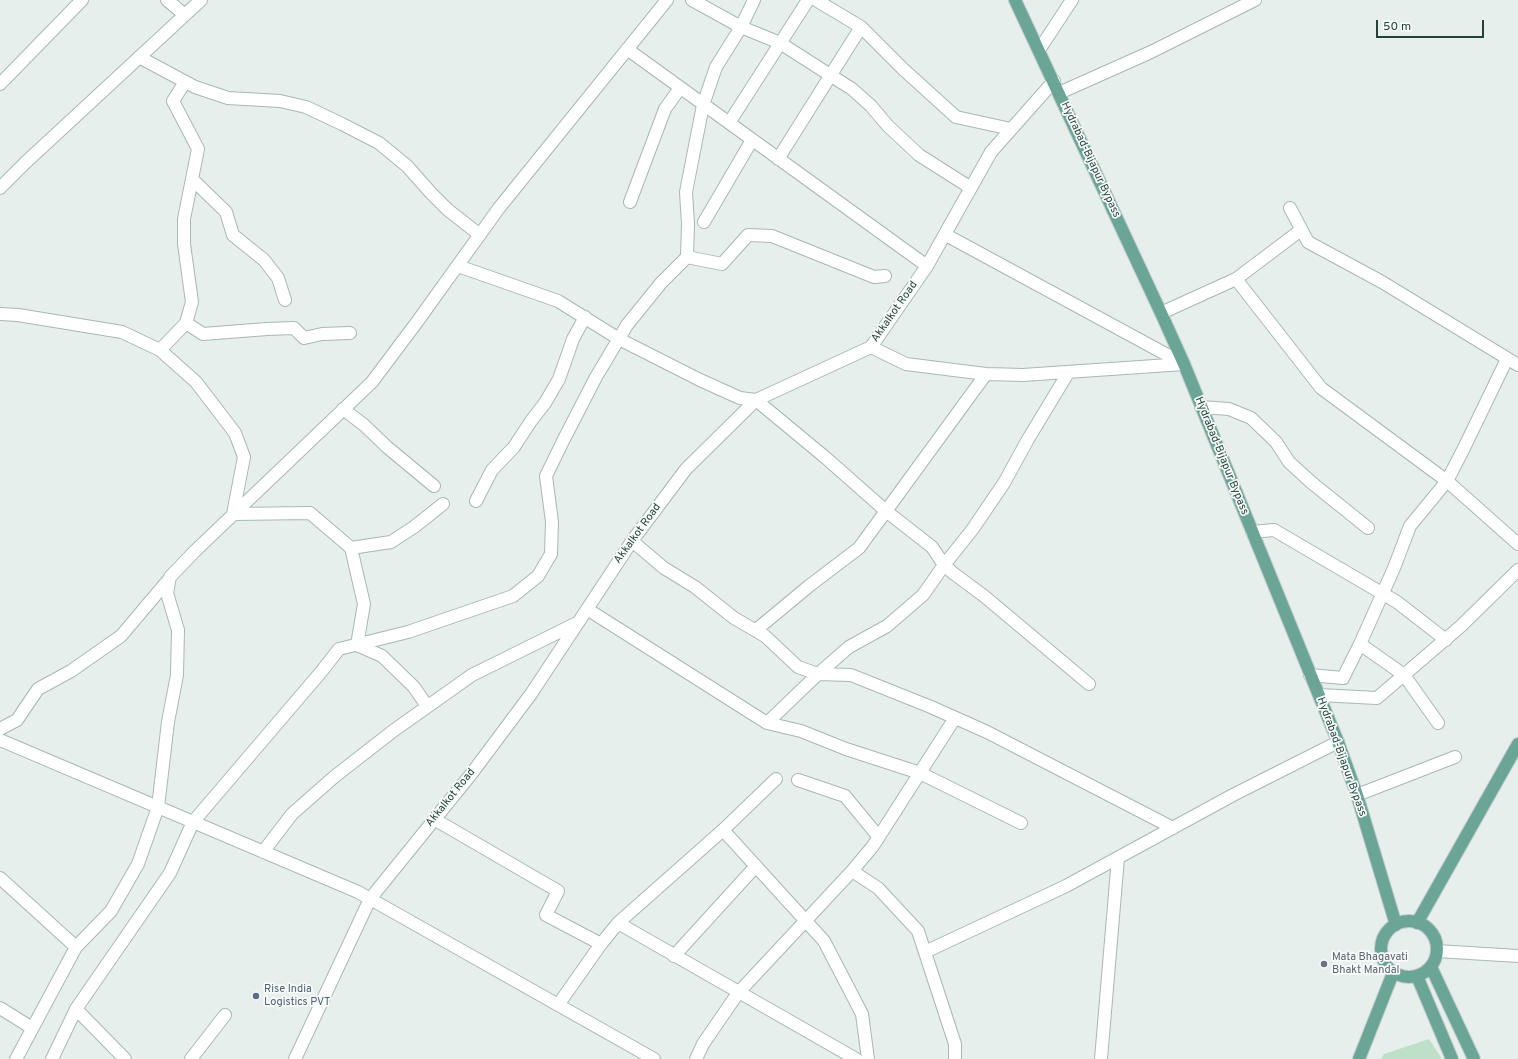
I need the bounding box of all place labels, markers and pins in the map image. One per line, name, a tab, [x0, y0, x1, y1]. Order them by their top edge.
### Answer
place label: Mata Bhagavati Bhakt Mandal	[1332, 951, 1408, 977]
marker: Mata Bhagavati Bhakt Mandal	[1319, 959, 1329, 969]
place label: Rise India Logistics PVT	[264, 983, 330, 1009]
marker: Rise India Logistics PVT	[251, 991, 261, 1001]

